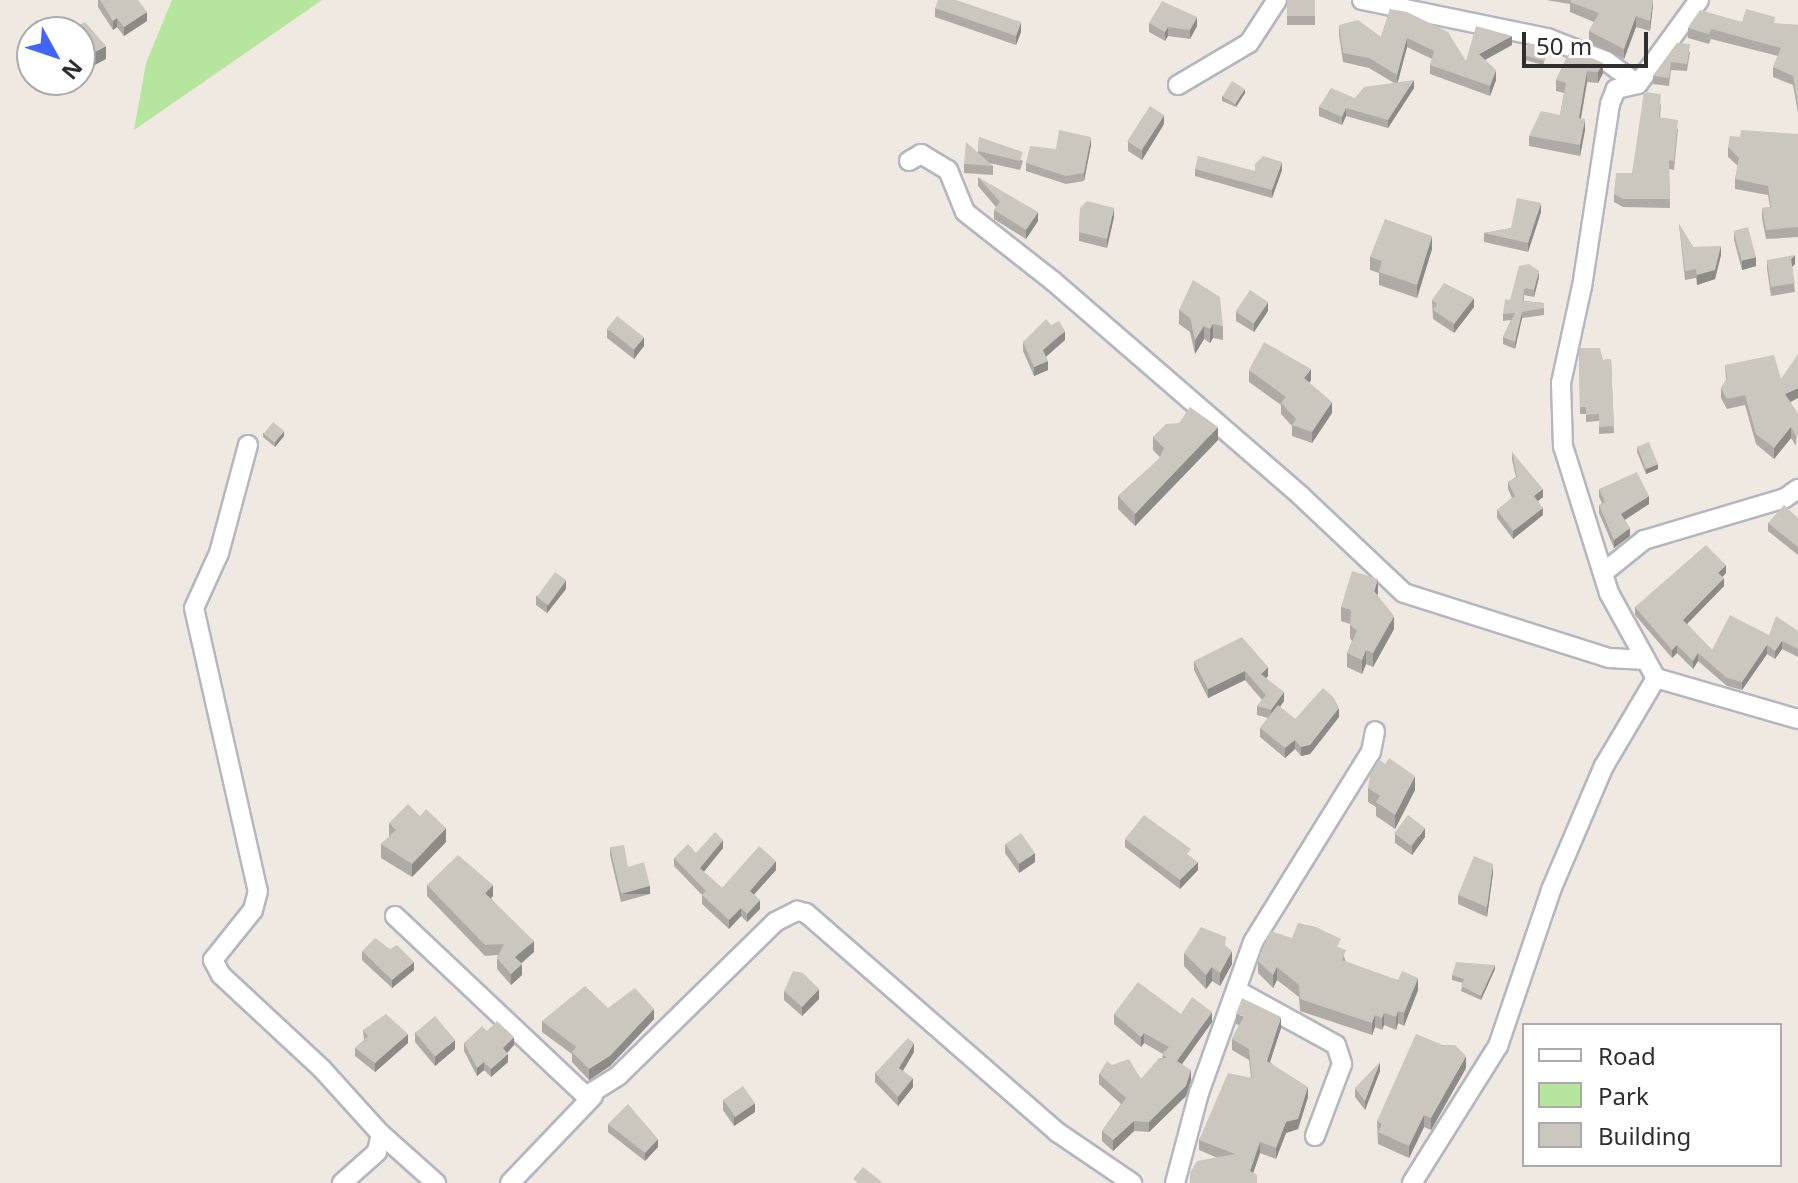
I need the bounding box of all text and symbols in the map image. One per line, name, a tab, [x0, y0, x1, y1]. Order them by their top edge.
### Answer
north arrow	[16, 16, 96, 96]
scale bar	[1526, 16, 1652, 66]
text: 50 m	[1536, 29, 1592, 62]
text: N	[56, 54, 90, 87]
legend	[1522, 1023, 1782, 1167]
text: Road	[1598, 1039, 1656, 1072]
text: Park	[1598, 1079, 1649, 1112]
text: Building	[1598, 1119, 1691, 1152]

